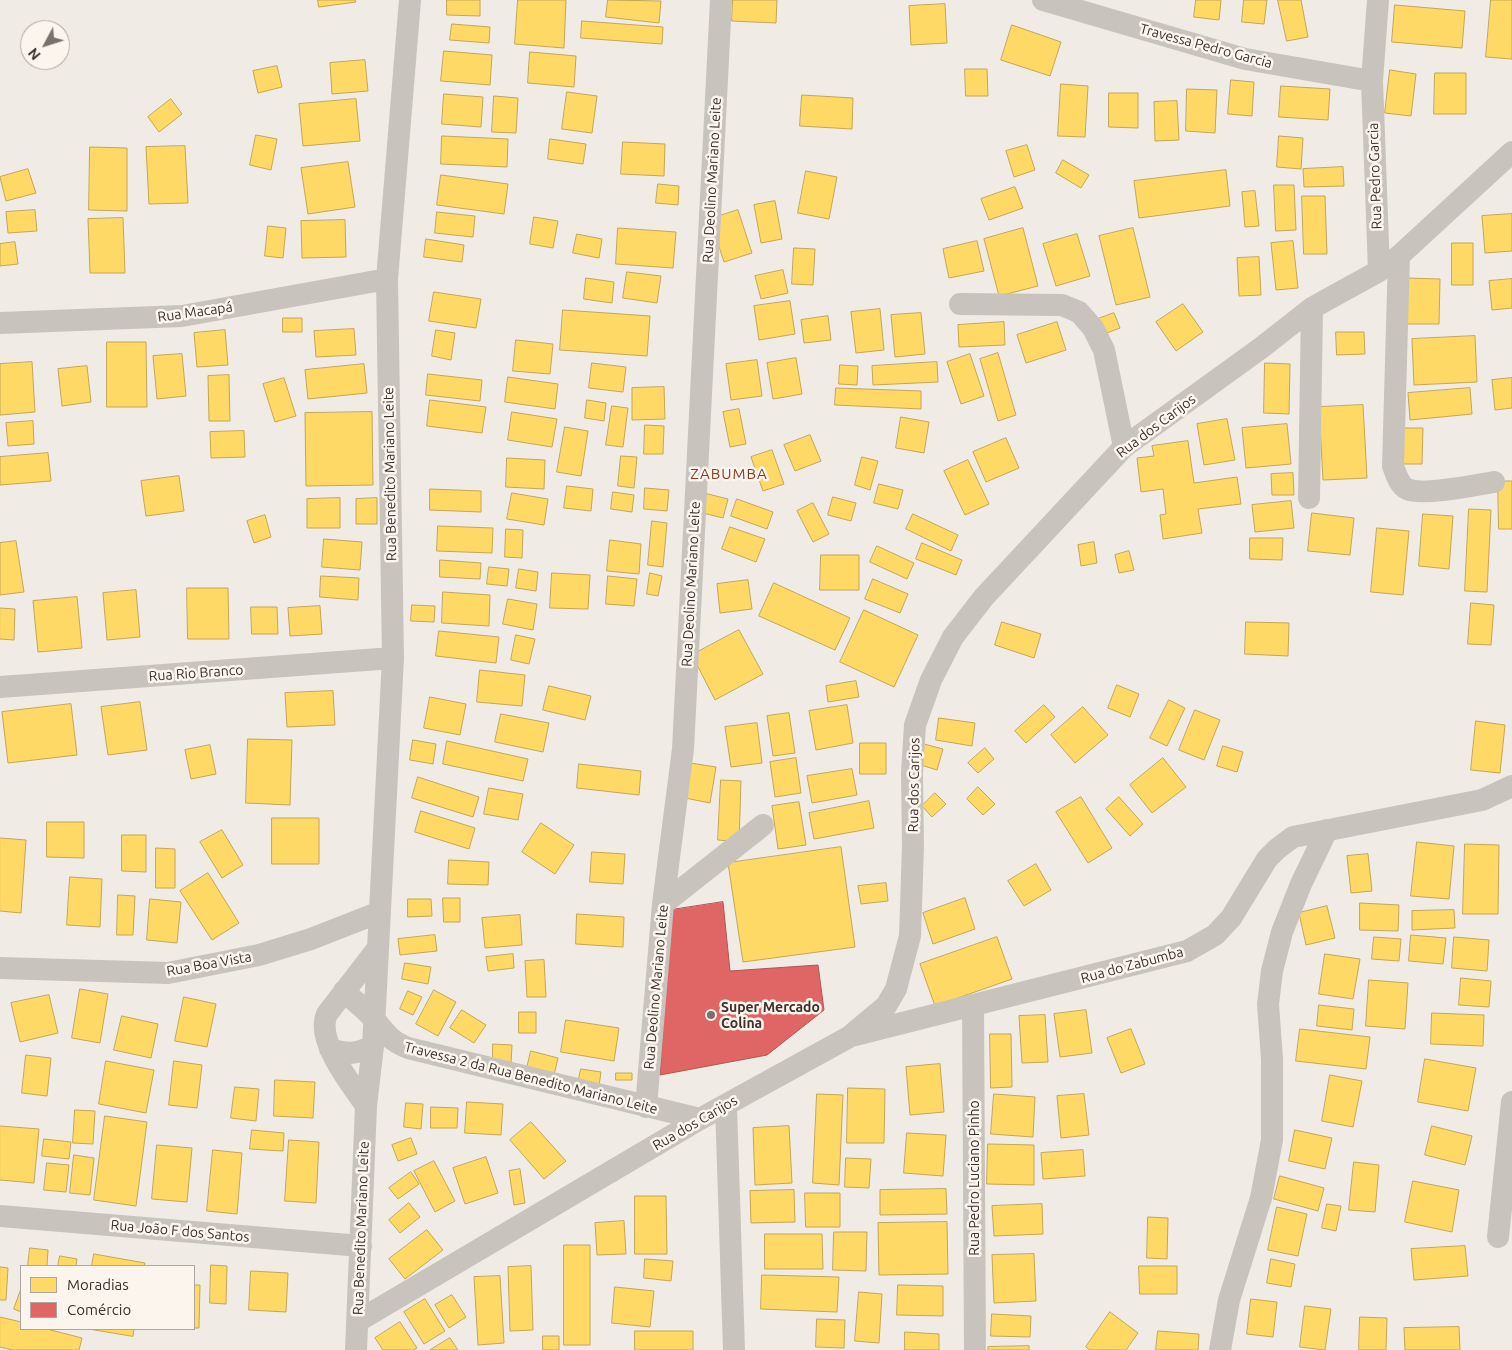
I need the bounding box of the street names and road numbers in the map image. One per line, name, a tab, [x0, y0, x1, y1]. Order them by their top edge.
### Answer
street label: Travessa Pedro Garcia	[1138, 20, 1274, 72]
street label: Rua Deolino Mariano Leite	[699, 97, 725, 263]
street label: Rua Pedro Garcia	[1365, 122, 1385, 230]
street label: Rua Macapá	[156, 298, 234, 326]
street label: Rua Benedito Mariano Leite	[380, 387, 400, 561]
street label: Rua dos Carijos	[1113, 391, 1199, 461]
street label: Rua Deolino Mariano Leite	[678, 501, 704, 667]
street label: Rua Rio Branco	[148, 661, 244, 685]
street label: Rua dos Carijos	[905, 737, 923, 833]
street label: Rua Deolino Mariano Leite	[640, 904, 672, 1070]
street label: Rua do Zabumba	[1079, 943, 1185, 987]
street label: Rua Boa Vista	[165, 948, 253, 980]
street label: Travessa 2 da Rua Benedito Mariano Leite	[403, 1038, 659, 1118]
street label: Rua dos Carijos	[650, 1092, 740, 1154]
street label: Rua Pedro Luciano Pinho	[966, 1100, 982, 1256]
street label: Rua Benedito Mariano Leite	[350, 1141, 372, 1315]
street label: Rua João F dos Santos	[110, 1217, 250, 1245]

